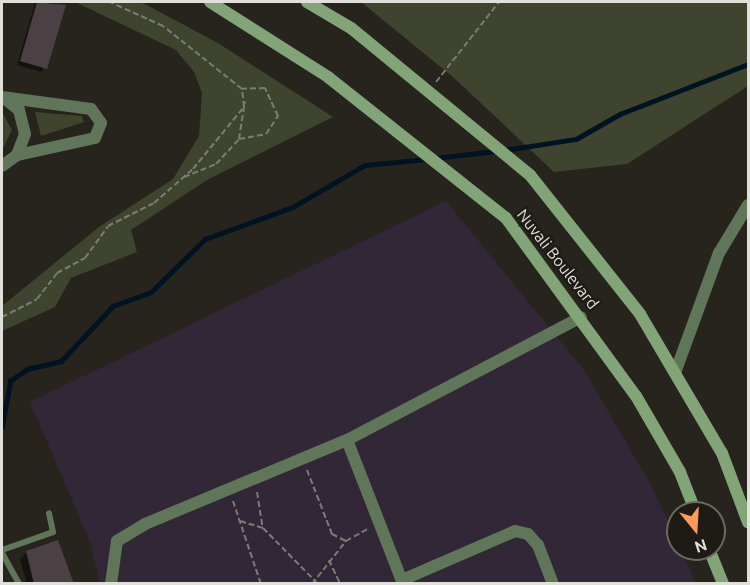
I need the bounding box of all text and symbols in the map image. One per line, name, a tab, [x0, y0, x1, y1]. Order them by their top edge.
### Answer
street label: Nuvali Boulevard	[513, 205, 603, 313]
north arrow	[666, 501, 726, 561]
text: N	[692, 536, 709, 557]

